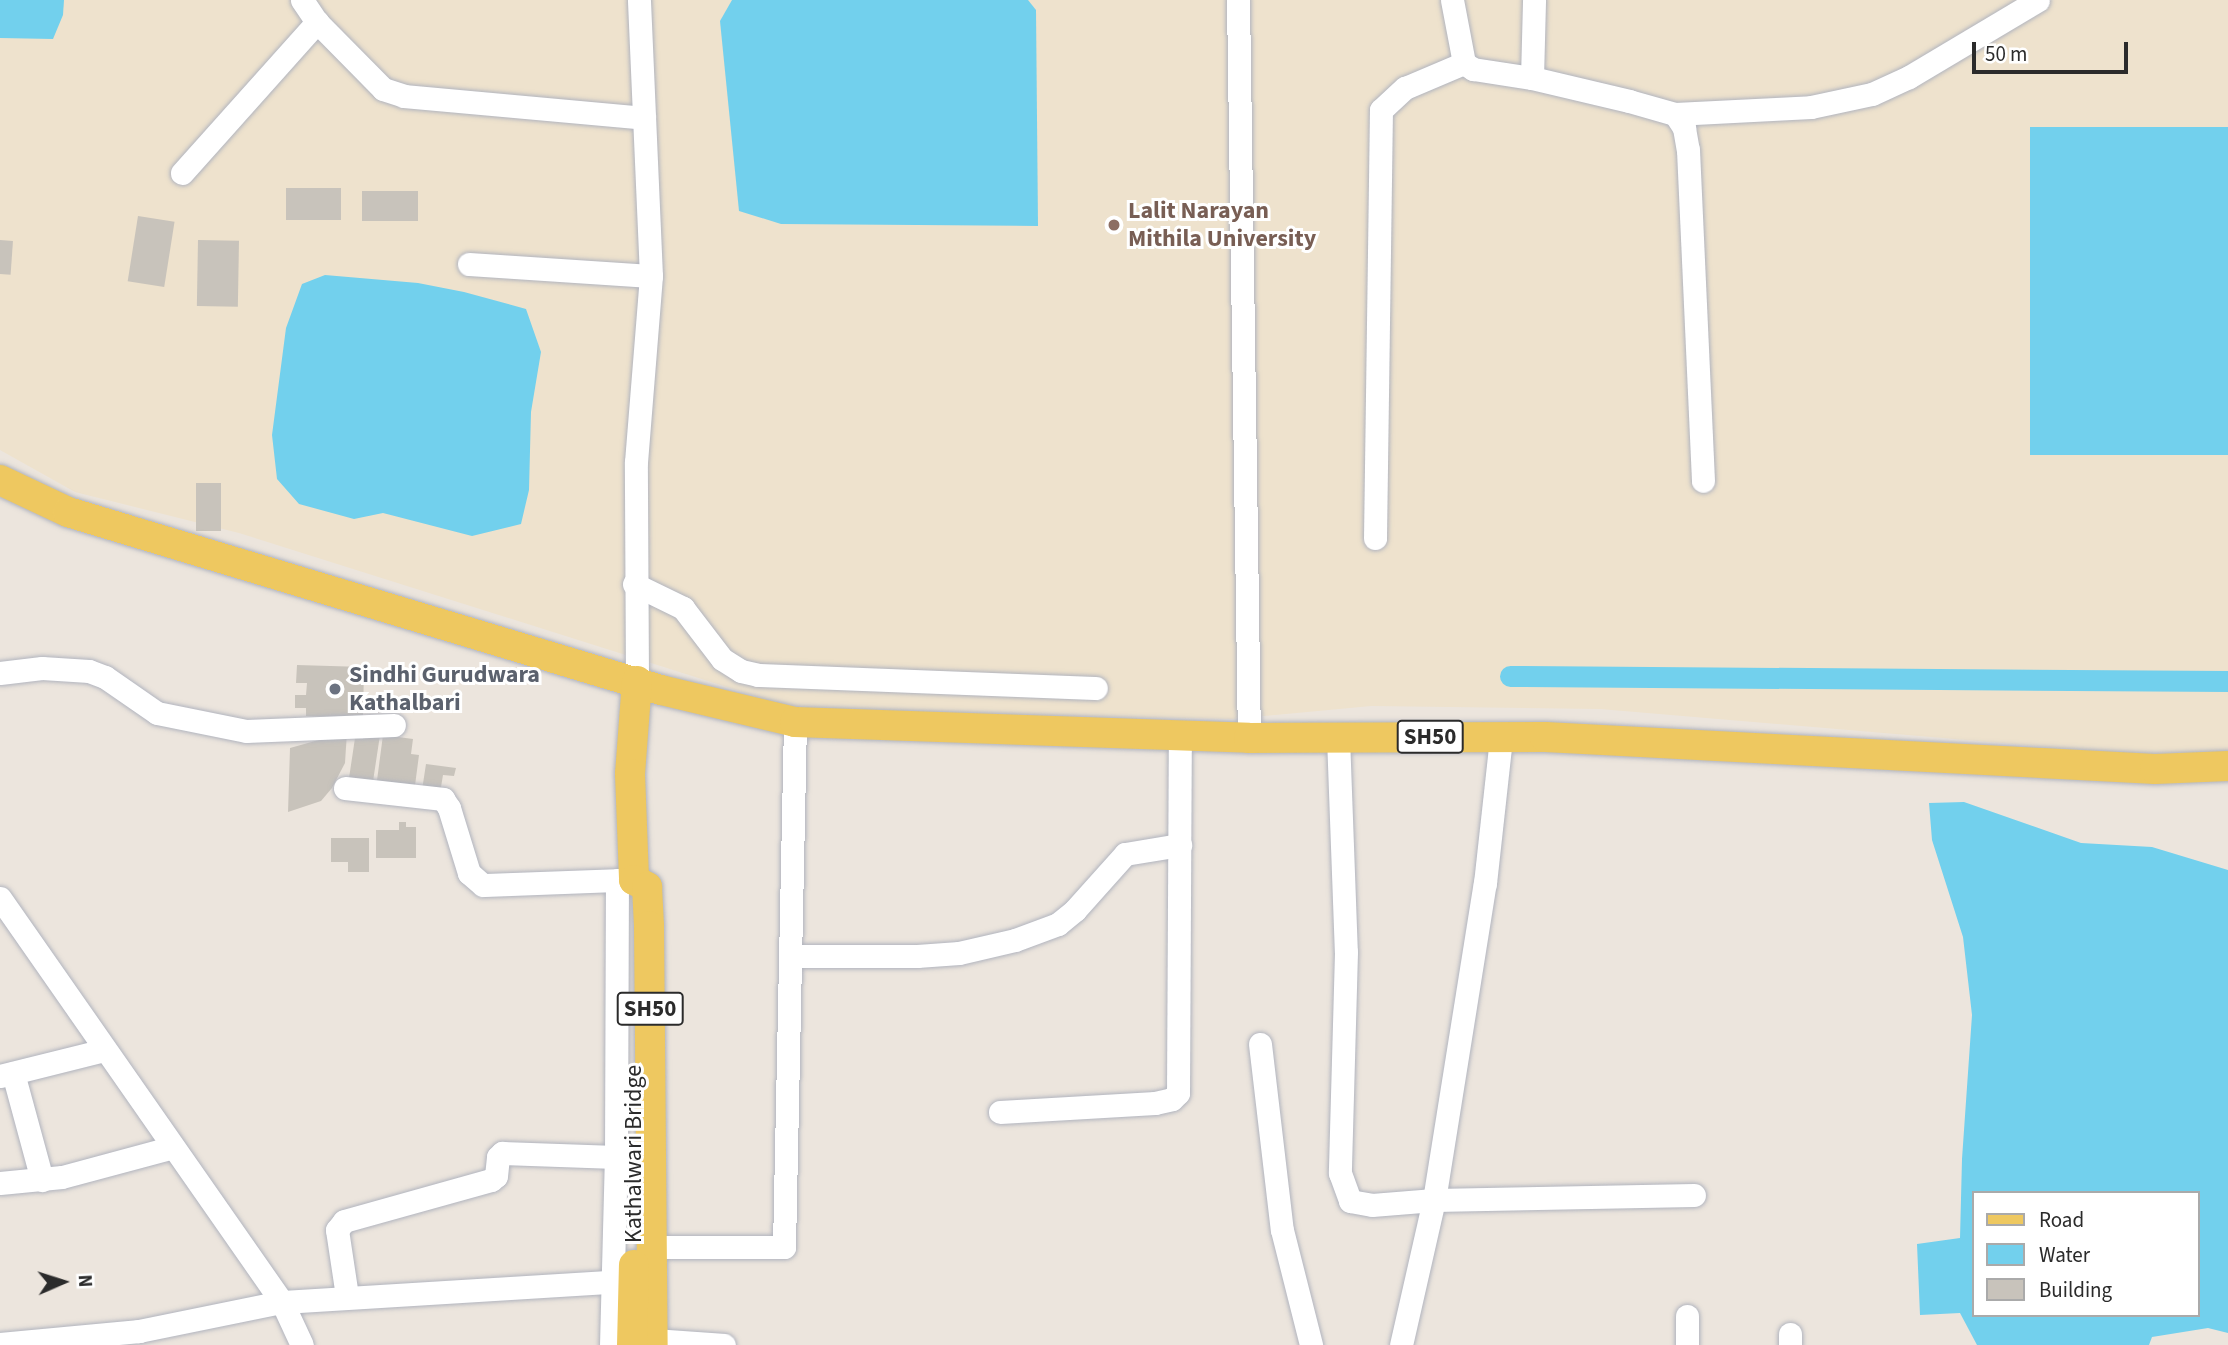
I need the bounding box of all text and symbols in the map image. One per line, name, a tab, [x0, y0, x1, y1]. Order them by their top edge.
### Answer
scale bar	[1976, 28, 2132, 72]
text: 50 m	[1985, 39, 2027, 69]
place label: Lalit Narayan Mithila University	[1128, 197, 1316, 253]
marker: Lalit Narayan Mithila University	[1106, 217, 1122, 233]
place label: Sindhi Gurudwara Kathalbari	[349, 661, 540, 717]
marker: Sindhi Gurudwara Kathalbari	[327, 681, 343, 697]
road number: SH50	[1395, 718, 1465, 757]
road number: SH50	[615, 990, 685, 1028]
street label: Kathalwari Bridge	[620, 1065, 648, 1243]
legend	[1972, 1191, 2200, 1317]
text: Road	[2039, 1205, 2084, 1235]
text: Water	[2039, 1240, 2090, 1270]
north arrow	[28, 1247, 98, 1317]
text: N	[71, 1274, 98, 1288]
text: Building	[2039, 1275, 2112, 1305]

